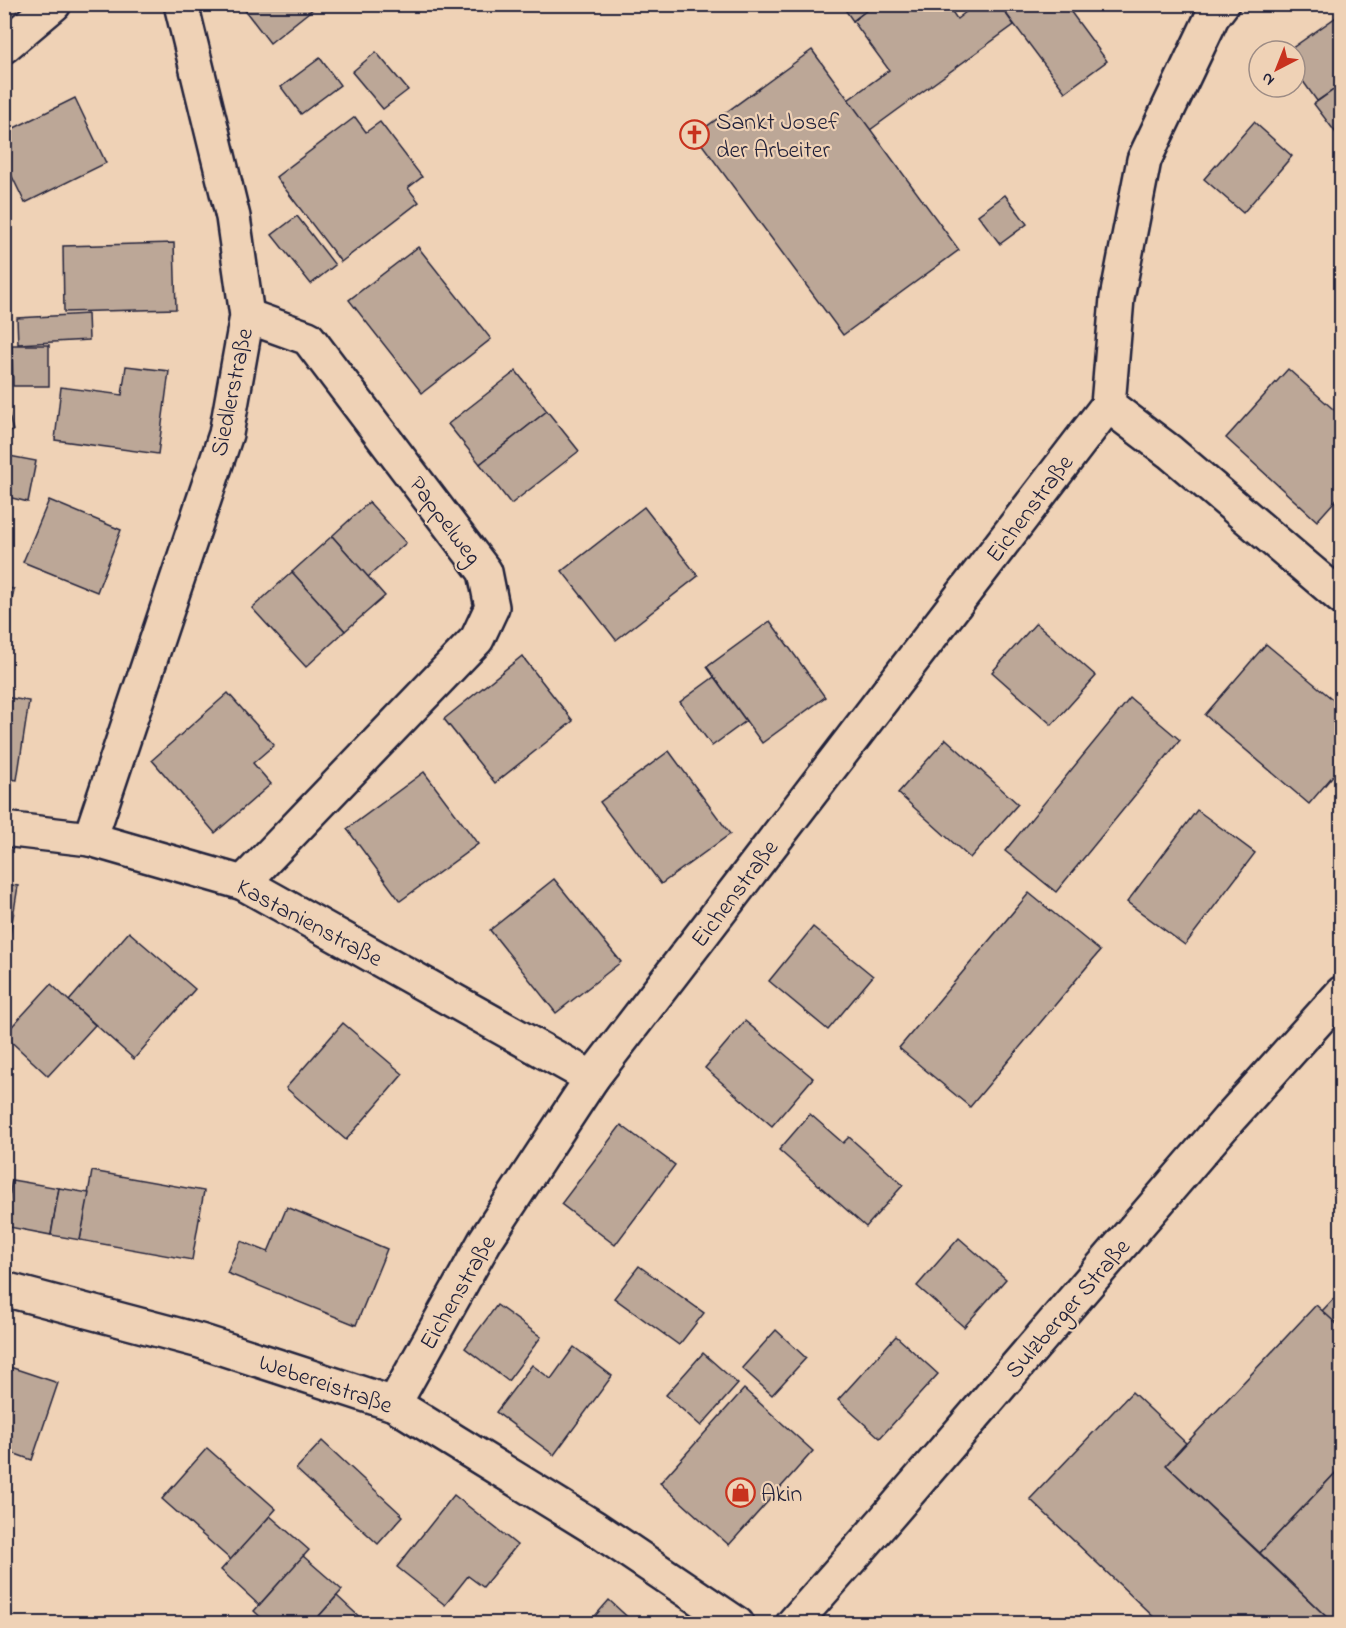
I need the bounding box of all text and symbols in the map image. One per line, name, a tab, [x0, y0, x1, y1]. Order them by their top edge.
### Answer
north arrow	[1247, 39, 1307, 99]
text: N	[1256, 66, 1280, 91]
place label: Sankt Josef der Arbeiter	[716, 106, 840, 169]
church icon: Sankt Josef der Arbeiter	[679, 119, 711, 151]
street label: Siedlerstraße	[203, 325, 264, 460]
street label: Eichenstraße	[979, 448, 1083, 571]
street label: Pappelweg	[399, 470, 489, 573]
street label: Eichenstraße	[684, 833, 788, 956]
street label: Kastanienstraße	[230, 871, 388, 977]
street label: Eichenstraße	[412, 1229, 506, 1357]
street label: Sulzberger Straße	[998, 1231, 1140, 1388]
street label: Webereistraße	[254, 1346, 397, 1425]
shop icon: Akin	[724, 1477, 756, 1509]
place label: Akin	[761, 1478, 802, 1513]

